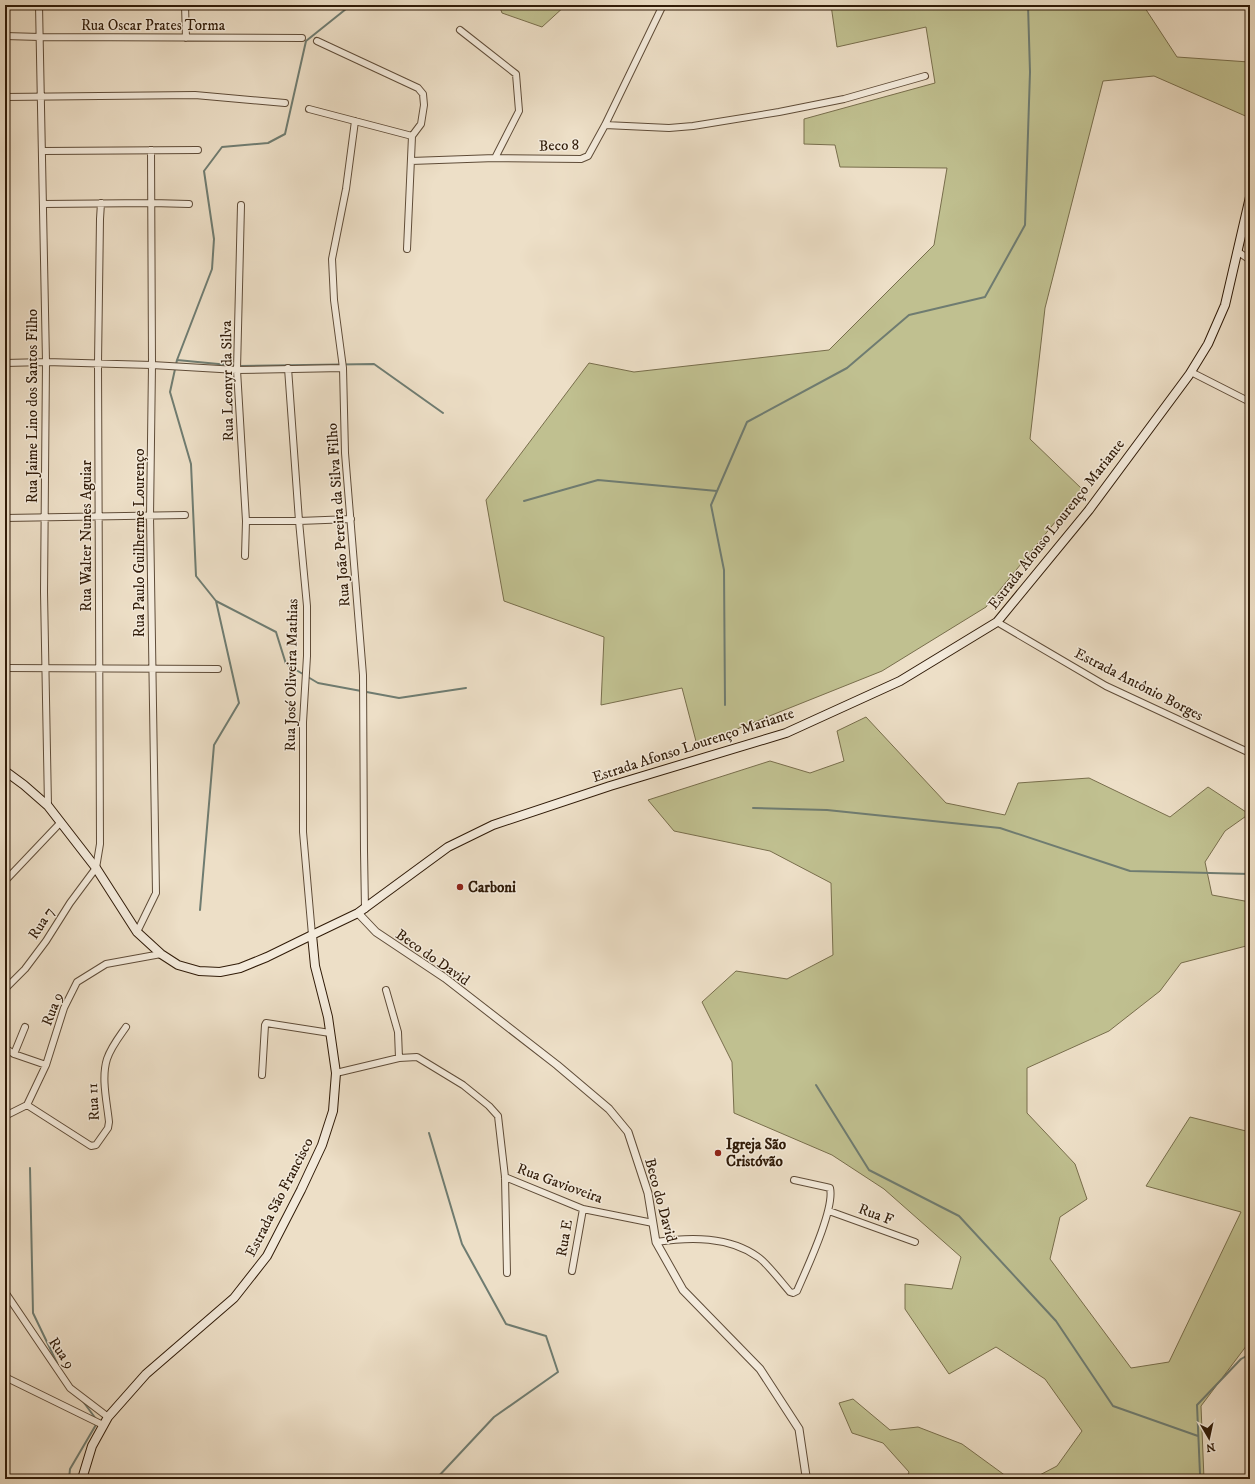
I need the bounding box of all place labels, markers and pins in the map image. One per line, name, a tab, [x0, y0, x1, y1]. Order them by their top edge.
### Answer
place label: Carboni	[468, 878, 516, 897]
marker: Carboni	[455, 882, 465, 892]
place label: Igreja São Cristóvão	[726, 1135, 787, 1171]
marker: Igreja São Cristóvão	[713, 1148, 723, 1158]

